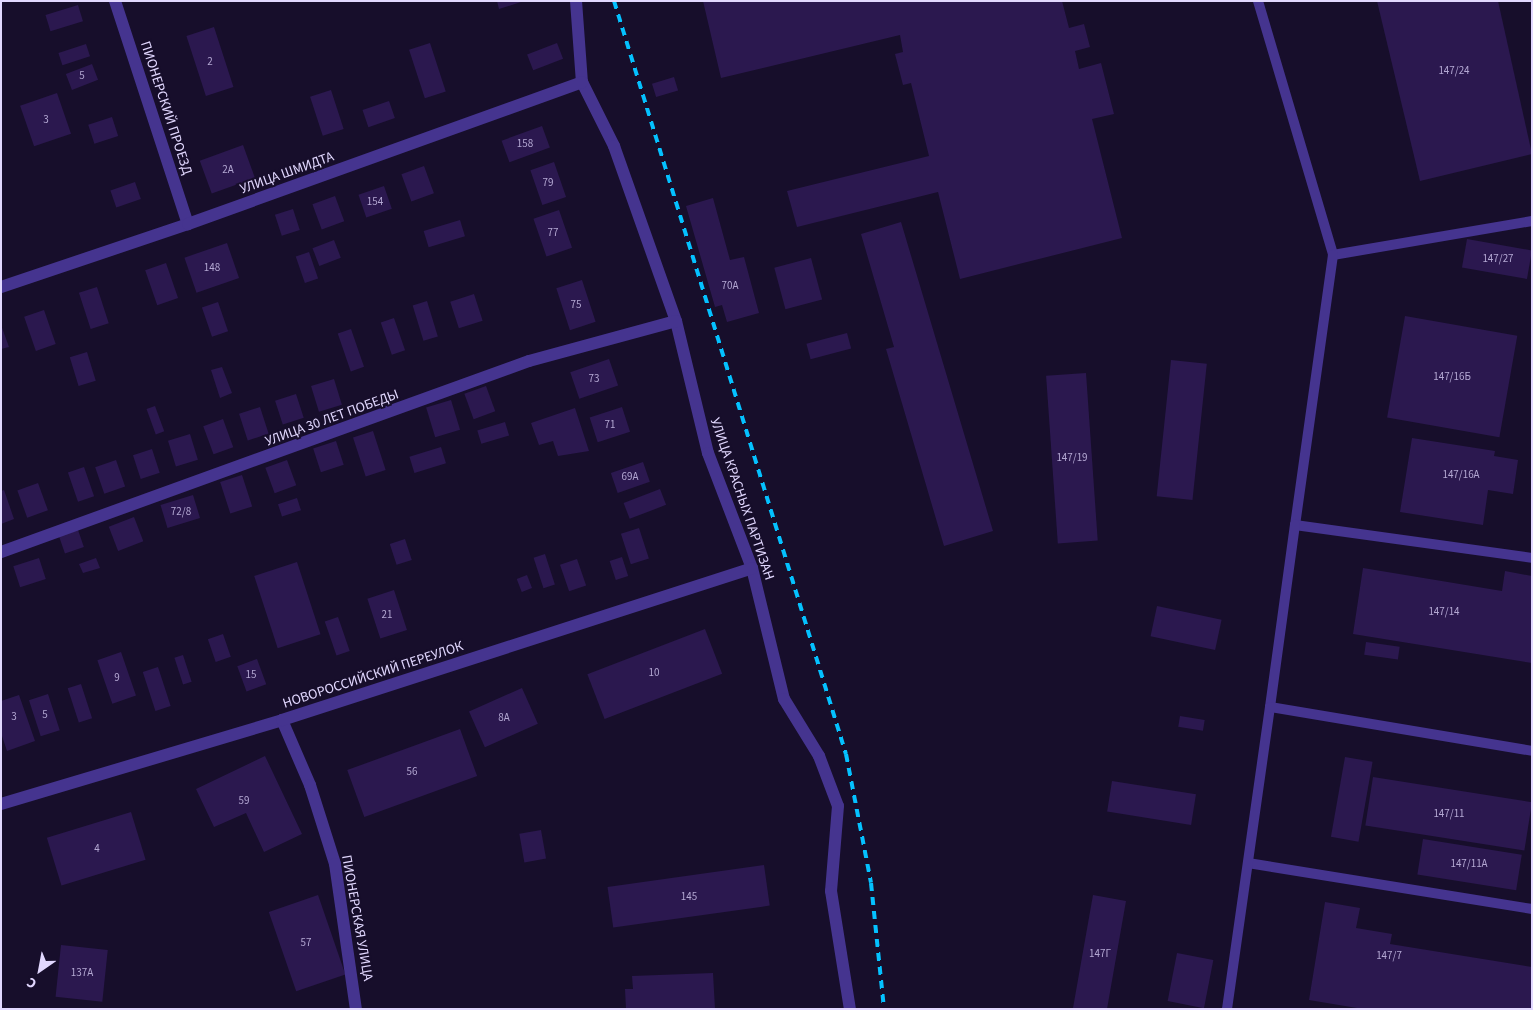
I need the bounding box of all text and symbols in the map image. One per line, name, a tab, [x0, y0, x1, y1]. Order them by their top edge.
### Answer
street label: ПИОНЕРСКИЙ ПРОЕЗД	[137, 39, 195, 177]
house number: 2	[207, 55, 213, 69]
house number: 147/24	[1438, 64, 1470, 78]
house number: 5	[79, 69, 85, 83]
house number: 3	[43, 113, 49, 127]
house number: 158	[517, 137, 533, 151]
street label: УЛИЦА ШМИДТА	[238, 148, 336, 198]
house number: 2А	[222, 163, 234, 177]
house number: 79	[543, 176, 553, 190]
house number: 154	[367, 195, 383, 209]
house number: 77	[548, 226, 558, 240]
house number: 147/27	[1482, 252, 1514, 266]
house number: 148	[204, 261, 220, 275]
house number: 70А	[722, 279, 738, 293]
house number: 75	[571, 298, 581, 312]
house number: 147/16Б	[1433, 370, 1471, 384]
house number: 73	[589, 372, 599, 386]
street label: УЛИЦА 30 ЛЕТ ПОБЕДЫ	[263, 386, 401, 450]
street label: УЛИЦА КРАСНЫХ ПАРТИЗАН	[706, 416, 778, 582]
house number: 71	[605, 418, 615, 432]
house number: 147/19	[1056, 451, 1088, 465]
house number: 147/16А	[1442, 468, 1480, 482]
house number: 69А	[622, 470, 638, 484]
house number: 72/8	[171, 505, 191, 519]
house number: 147/14	[1428, 605, 1460, 619]
house number: 21	[382, 608, 392, 622]
street label: НОВОРОССИЙСКИЙ ПЕРЕУЛОК	[281, 638, 465, 712]
house number: 10	[649, 666, 659, 680]
house number: 15	[246, 668, 256, 682]
house number: 9	[114, 671, 120, 685]
house number: 5	[42, 708, 48, 722]
house number: 3	[11, 710, 17, 724]
house number: 8А	[498, 711, 510, 725]
house number: 56	[407, 765, 417, 779]
house number: 59	[239, 794, 249, 808]
house number: 147/11	[1433, 807, 1465, 821]
house number: 4	[94, 842, 100, 856]
street label: ПИОНЕРСКАЯ УЛИЦА	[338, 854, 376, 982]
house number: 147/11А	[1450, 857, 1488, 871]
house number: 145	[681, 890, 697, 904]
house number: 57	[301, 936, 311, 950]
north arrow	[15, 945, 65, 995]
house number: 147Г	[1089, 947, 1111, 961]
house number: 147/7	[1376, 949, 1402, 963]
house number: 137А	[71, 966, 93, 980]
text: С	[23, 972, 41, 993]

